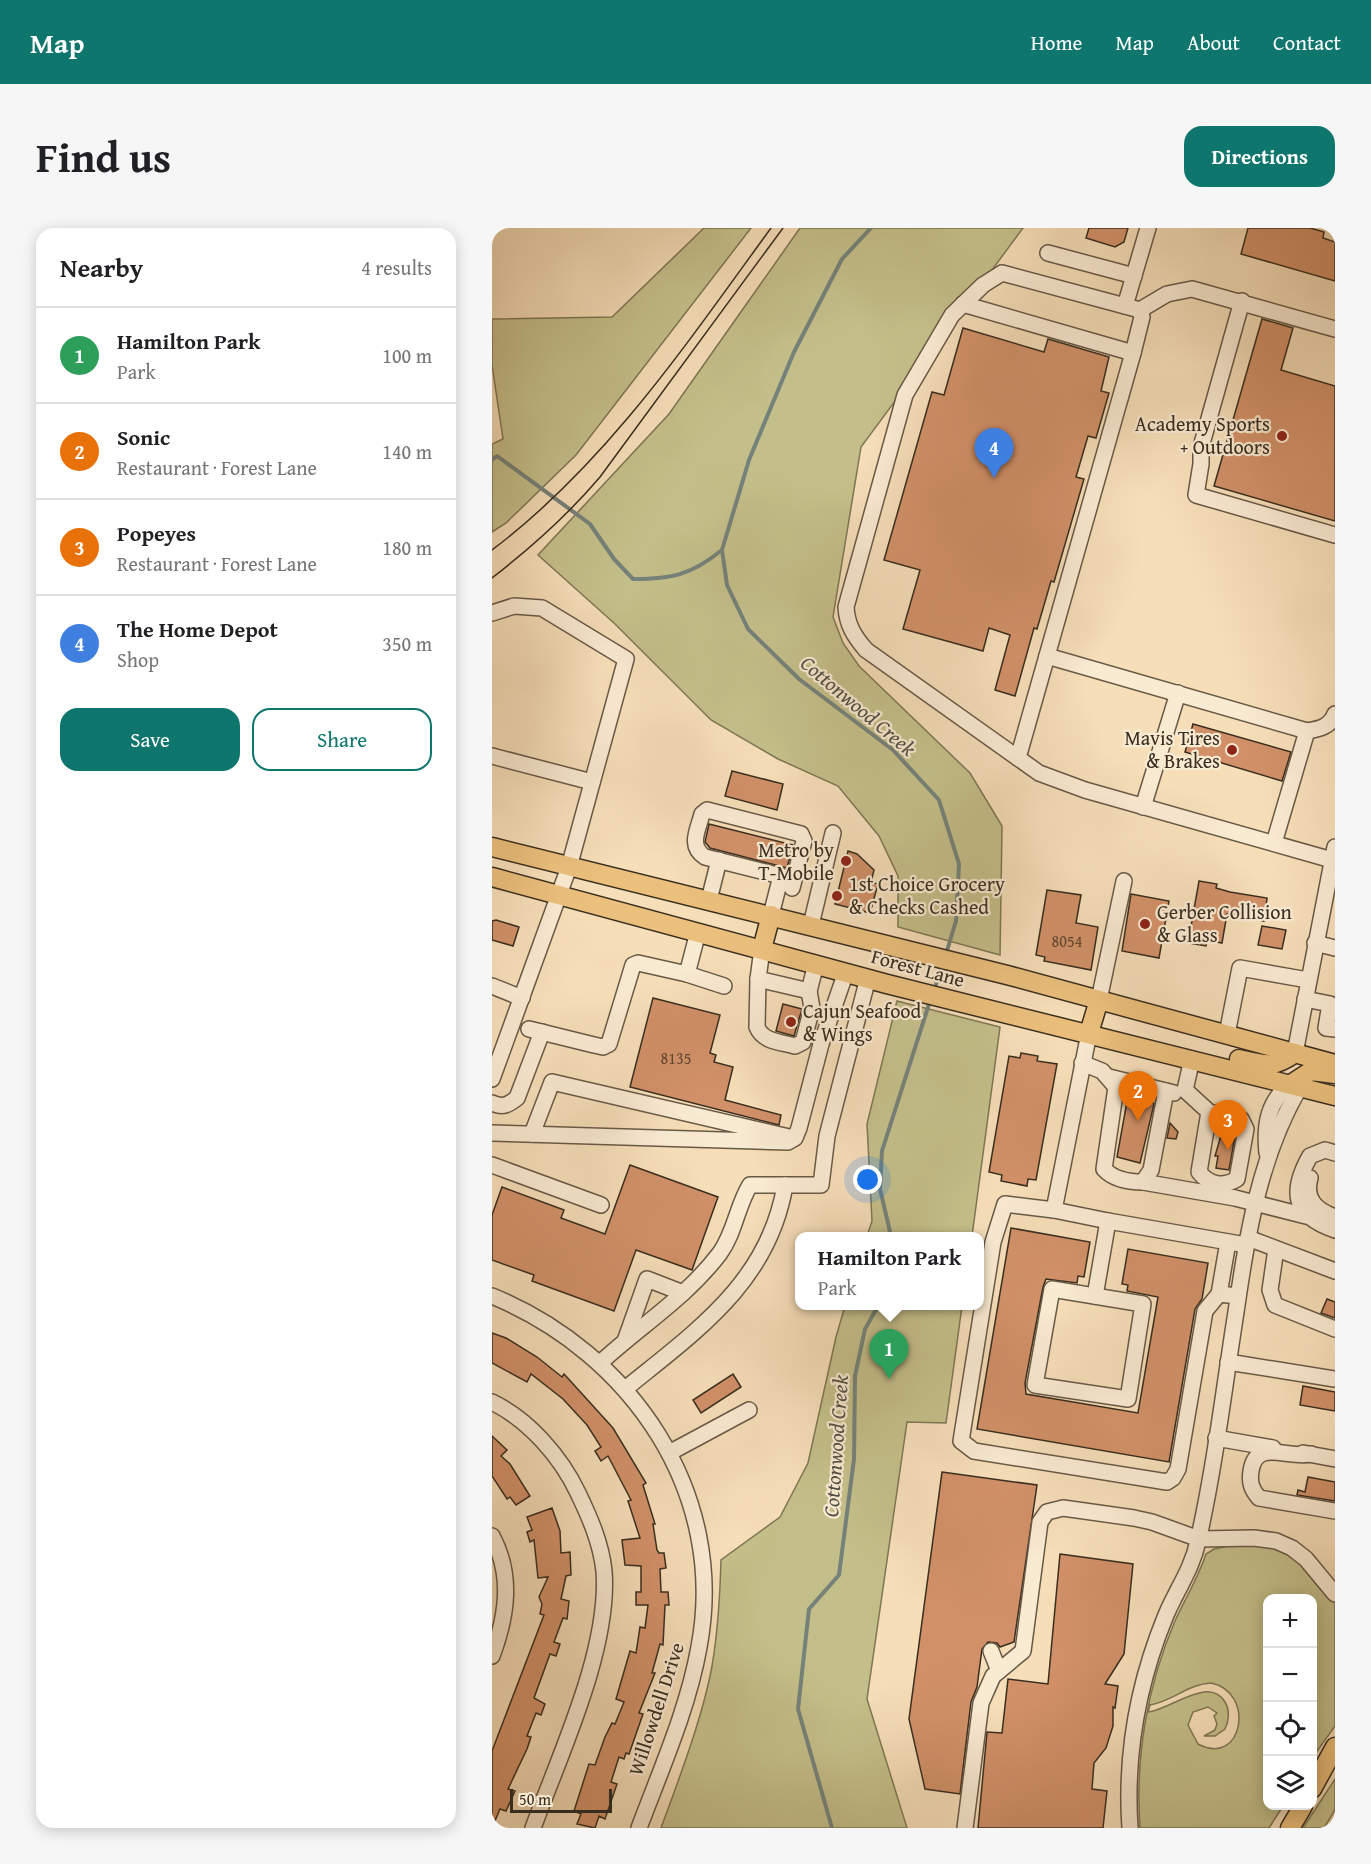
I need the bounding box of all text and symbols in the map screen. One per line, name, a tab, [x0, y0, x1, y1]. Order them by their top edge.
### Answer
text: Map	[30, 22, 84, 63]
text: Home	[1031, 27, 1082, 58]
text: Map	[1115, 27, 1154, 58]
text: About	[1187, 27, 1240, 58]
text: Contact	[1273, 27, 1341, 58]
text: Find us	[36, 126, 171, 187]
button: Directions	[1184, 126, 1335, 187]
text: Nearby	[60, 248, 143, 287]
text: 4 results	[361, 253, 432, 282]
text: Hamilton Park	[117, 325, 261, 357]
text: 1	[74, 341, 85, 370]
text: 100 m	[382, 341, 432, 370]
text: Park	[117, 357, 156, 386]
place label: Academy Sports + Outdoors	[1135, 409, 1270, 461]
text: Sonic	[117, 421, 170, 453]
pin: 4	[974, 428, 1014, 478]
marker: Academy Sports + Outdoors	[1275, 429, 1289, 443]
text: 2	[74, 437, 85, 466]
text: 140 m	[382, 437, 432, 466]
text: Restaurant · Forest Lane	[117, 453, 317, 482]
text: Popeyes	[117, 517, 196, 549]
text: 3	[74, 533, 85, 562]
text: 180 m	[382, 533, 432, 562]
text: Restaurant · Forest Lane	[117, 549, 317, 578]
text: The Home Depot	[117, 613, 278, 645]
text: 4	[74, 629, 85, 658]
text: 350 m	[382, 629, 432, 658]
text: Shop	[117, 645, 159, 674]
water label: Cottonwood Creek	[794, 648, 923, 764]
button: Save	[60, 708, 240, 771]
button: Share	[252, 708, 432, 771]
place label: Mavis Tires & Brakes	[1124, 723, 1220, 775]
marker: Mavis Tires & Brakes	[1225, 743, 1239, 757]
place label: Metro by T-Mobile	[758, 835, 834, 887]
marker: Metro by T-Mobile	[839, 854, 853, 868]
place label: 1st Choice Grocery & Checks Cashed	[849, 869, 1005, 921]
marker: 1st Choice Grocery & Checks Cashed	[830, 889, 844, 903]
place label: Gerber Collision & Glass	[1157, 897, 1292, 949]
marker: Gerber Collision & Glass	[1138, 917, 1152, 931]
house number: 8054	[1052, 929, 1083, 953]
street label: Forest Lane	[868, 941, 968, 994]
place label: Cajun Seafood & Wings	[803, 996, 922, 1048]
marker: Cajun Seafood & Wings	[784, 1015, 798, 1029]
house number: 8135	[661, 1046, 691, 1070]
pin: 2	[1118, 1072, 1158, 1121]
pin: 3	[1208, 1100, 1248, 1150]
your location	[853, 1165, 882, 1194]
popup	[795, 1232, 984, 1310]
text: Hamilton Park	[818, 1241, 961, 1273]
text: Park	[818, 1273, 856, 1302]
pin: 1	[870, 1330, 908, 1379]
water label: Cottonwood Creek	[815, 1373, 856, 1518]
map controls	[1263, 1594, 1317, 1810]
button: +	[1263, 1594, 1317, 1648]
street label: Willowdell Drive	[620, 1638, 691, 1779]
button: −	[1263, 1648, 1317, 1702]
button: locate	[1263, 1702, 1317, 1756]
button: layers	[1263, 1756, 1317, 1810]
scale bar	[510, 1786, 612, 1814]
text: 50 m	[519, 1787, 551, 1811]

